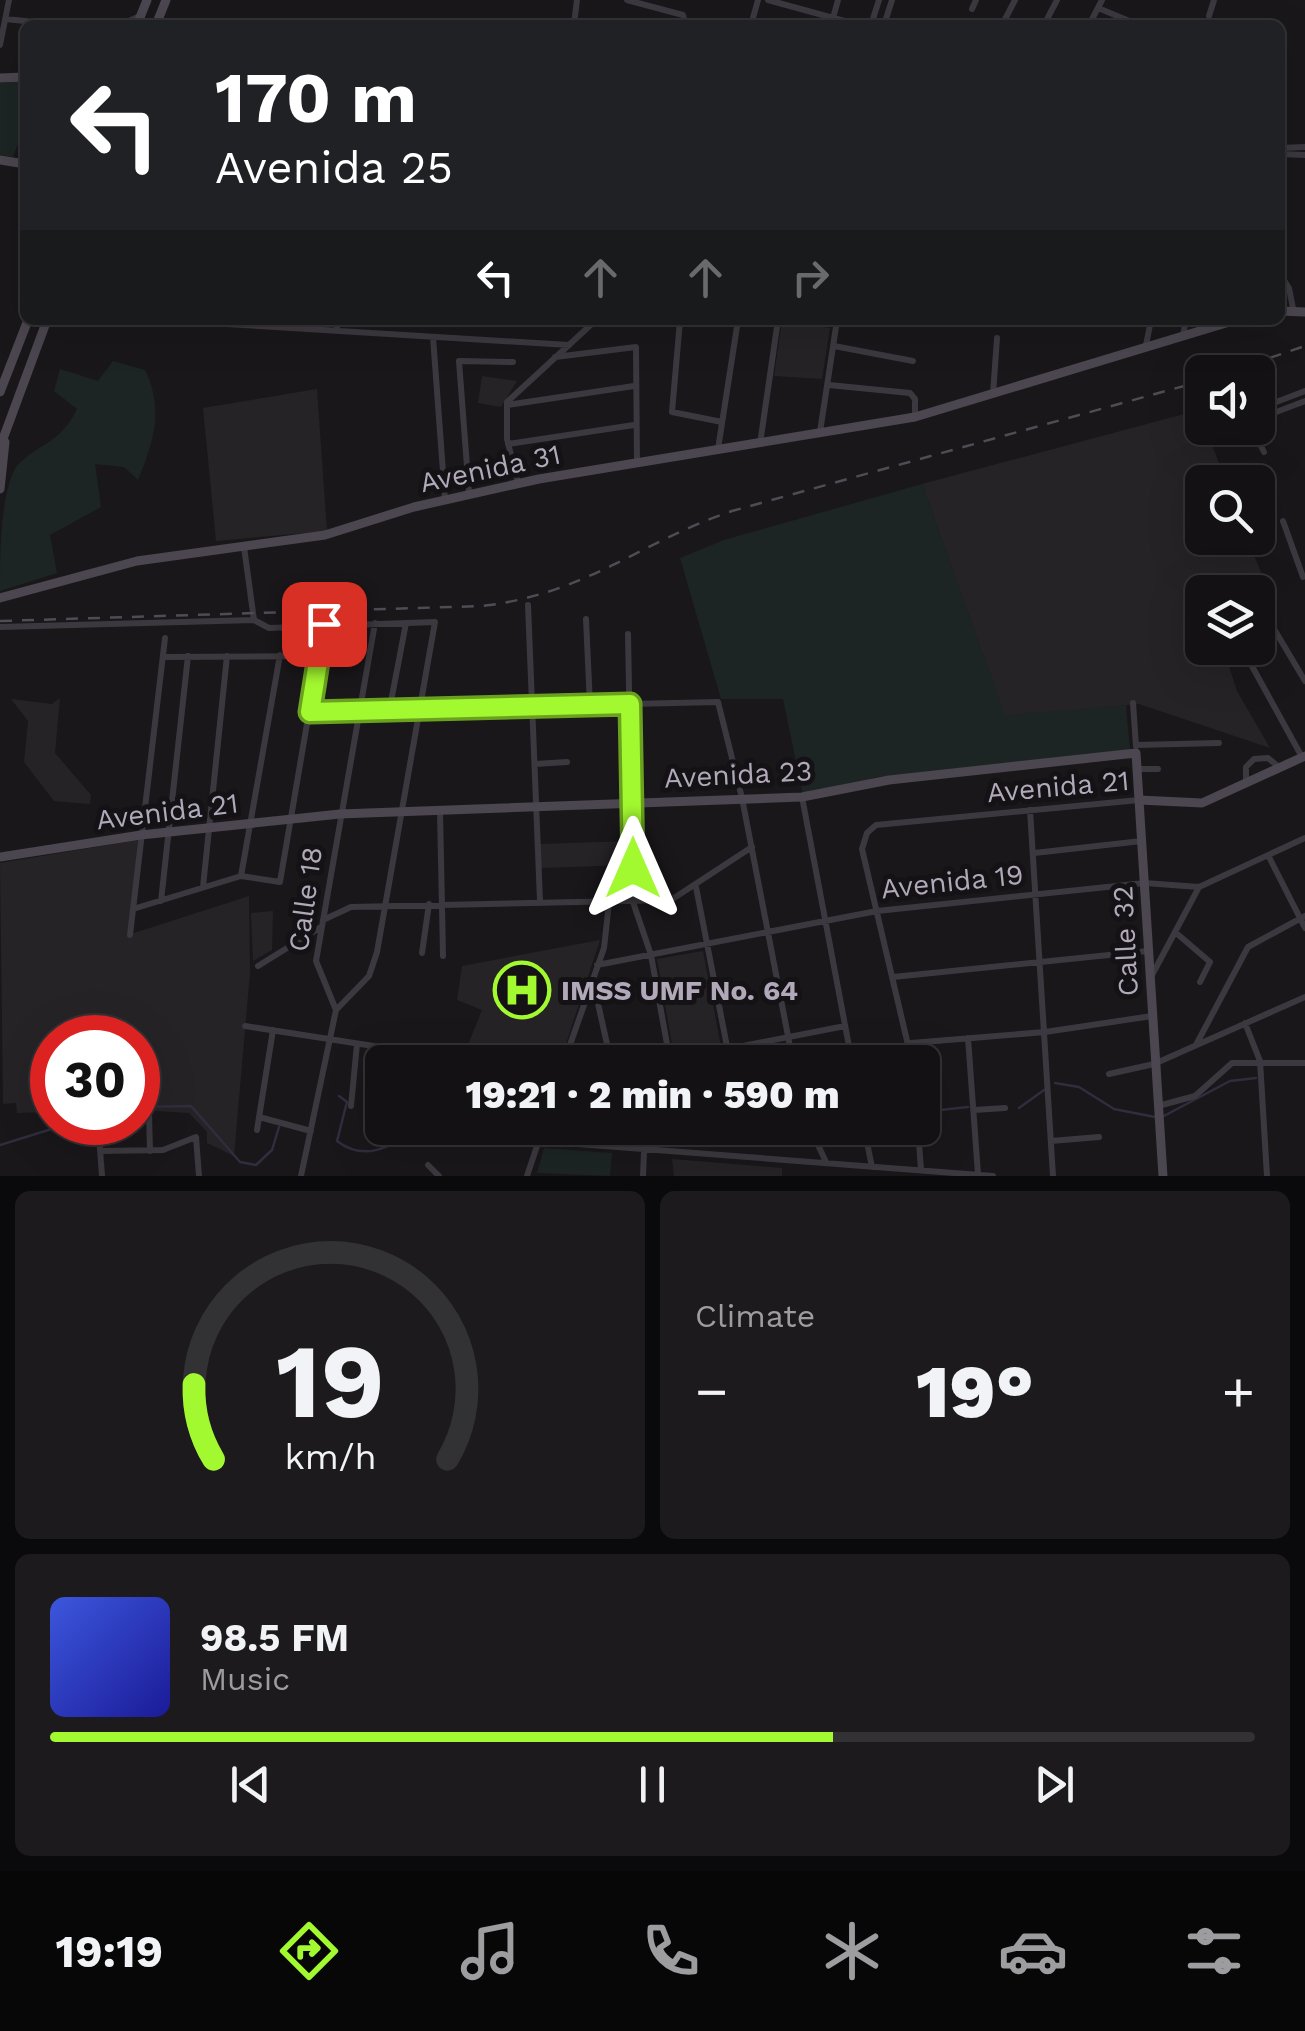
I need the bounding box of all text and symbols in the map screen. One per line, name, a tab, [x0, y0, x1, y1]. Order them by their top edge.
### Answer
text: 170 m	[215, 57, 417, 139]
icon: left	[50, 60, 180, 190]
text: Avenida 25	[215, 141, 453, 194]
icon: left	[468, 250, 523, 305]
icon: ahead	[573, 250, 628, 305]
icon: ahead	[678, 250, 733, 305]
icon: right	[783, 250, 838, 305]
map controls	[1185, 355, 1275, 665]
button: sound	[1185, 355, 1275, 445]
street label: Avenida 31	[417, 438, 563, 499]
button: search	[1185, 465, 1275, 555]
button: layers	[1185, 575, 1275, 665]
pin	[282, 582, 367, 667]
icon: arrive	[297, 597, 352, 652]
street label: Avenida 23	[663, 754, 813, 795]
street label: Avenida 21	[986, 764, 1131, 809]
street label: Avenida 21	[94, 786, 240, 837]
position arrow	[581, 816, 685, 920]
street label: Calle 18	[282, 845, 329, 954]
street label: Avenida 19	[879, 858, 1025, 905]
street label: Calle 32	[1106, 885, 1145, 997]
hospital icon: IMSS UMF No. 64	[492, 960, 552, 1020]
place label: IMSS UMF No. 64	[561, 974, 798, 1007]
speed limit sign: 30	[30, 1015, 160, 1145]
text: 19:21 · 2 min · 590 m	[466, 1073, 840, 1117]
text: Climate	[695, 1297, 815, 1335]
text: 19	[276, 1320, 384, 1442]
text: 19°	[916, 1347, 1034, 1435]
text: −	[695, 1359, 728, 1423]
text: +	[1222, 1359, 1255, 1423]
text: km/h	[284, 1436, 376, 1478]
text: 98.5 FM	[200, 1616, 349, 1660]
text: Music	[200, 1660, 290, 1698]
icon: previous	[223, 1757, 278, 1812]
icon: pause	[625, 1757, 680, 1812]
icon: next	[1027, 1757, 1082, 1812]
icon: directions	[274, 1916, 344, 1986]
icon: music	[455, 1916, 525, 1986]
icon: phone	[636, 1916, 706, 1986]
icon: climate	[817, 1916, 887, 1986]
icon: car	[998, 1916, 1068, 1986]
icon: filters	[1179, 1916, 1249, 1986]
text: 19:19	[56, 1925, 163, 1978]

